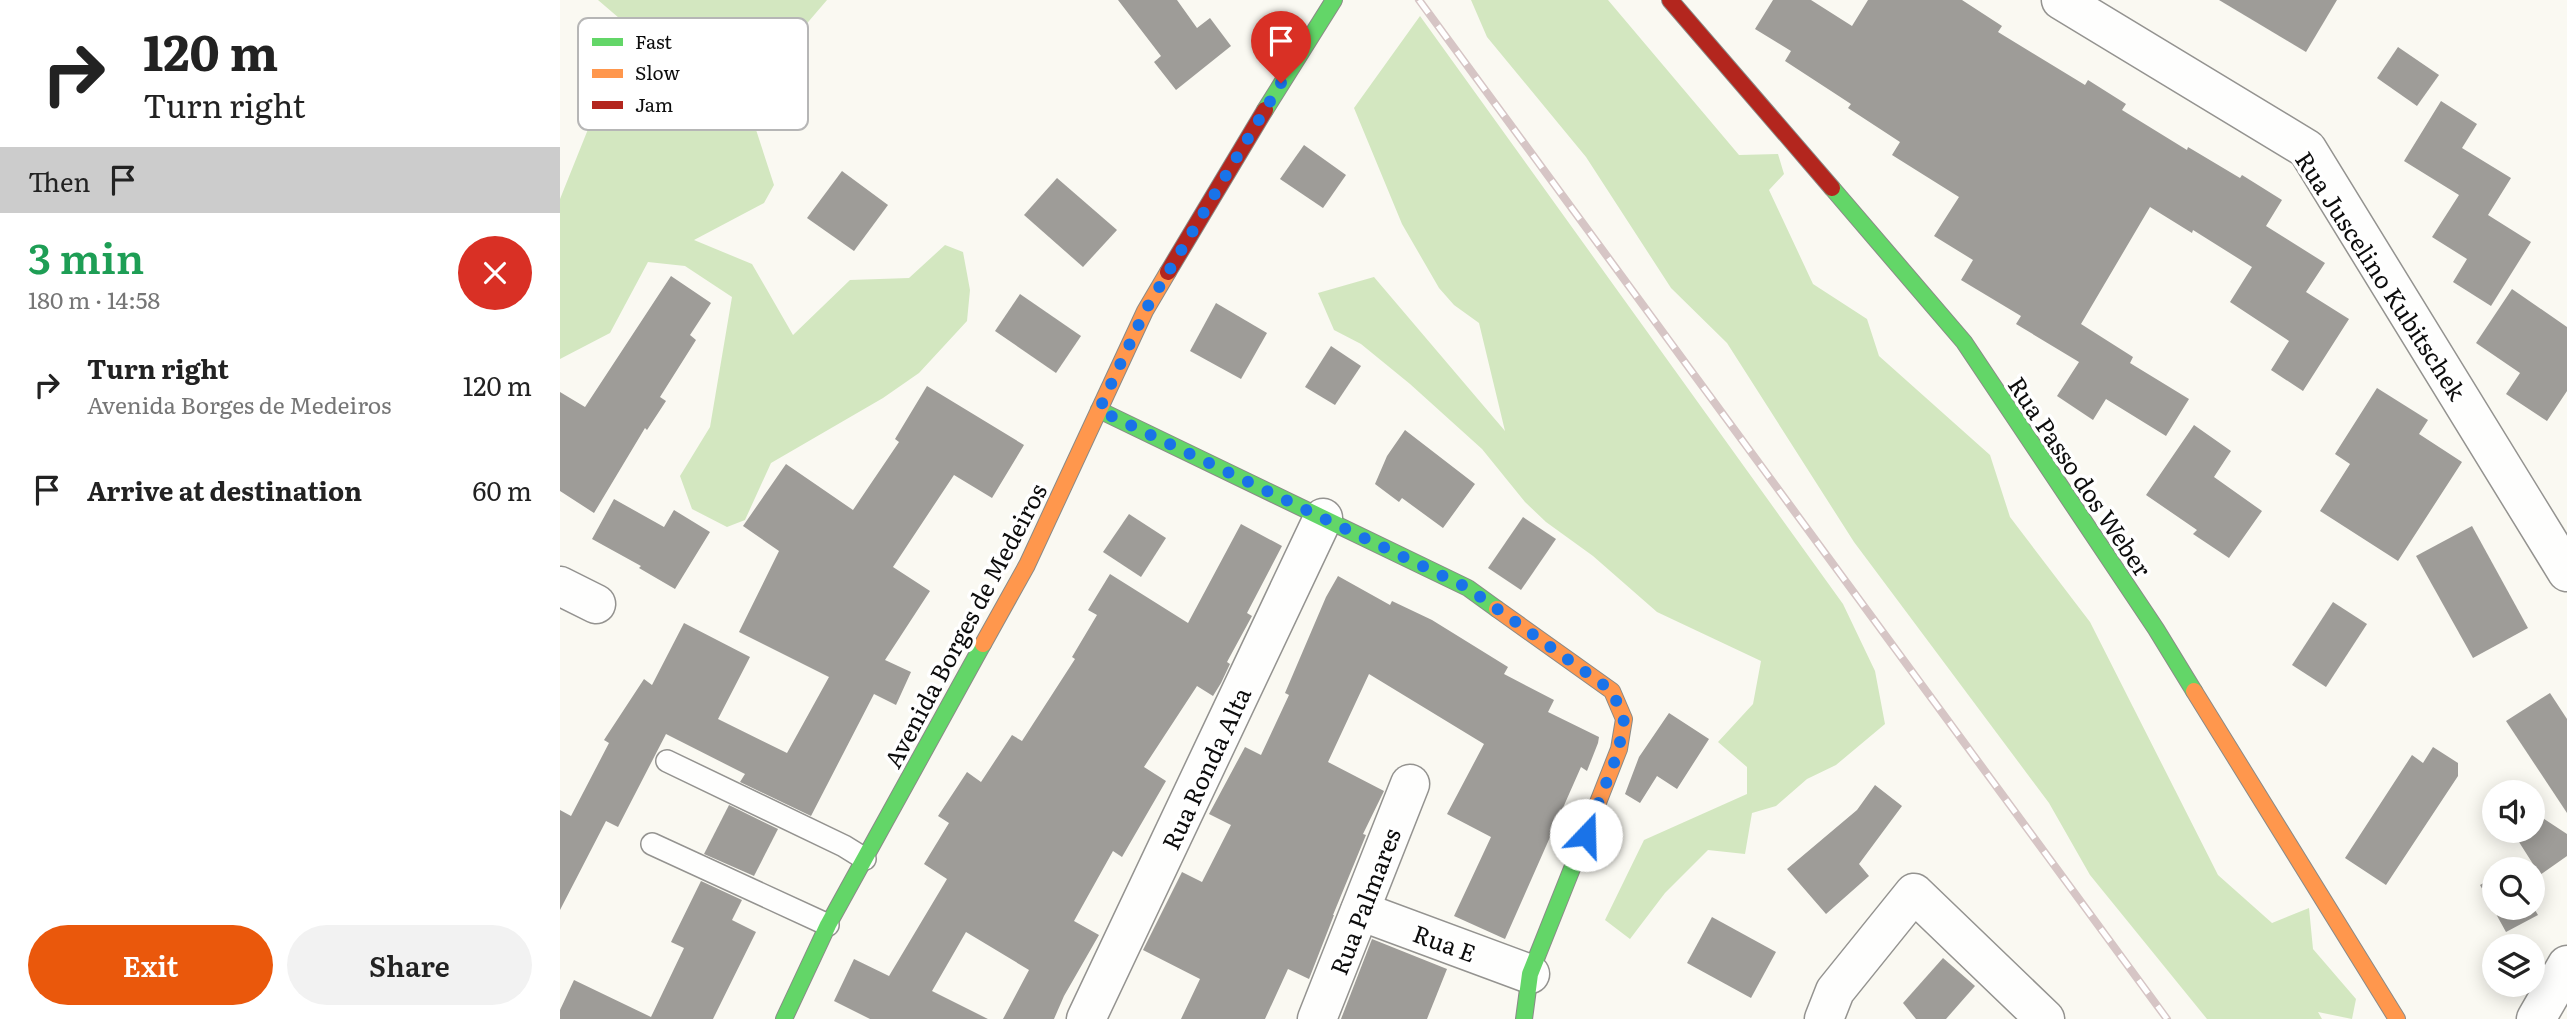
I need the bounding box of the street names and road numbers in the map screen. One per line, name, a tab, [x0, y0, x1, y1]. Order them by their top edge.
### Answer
street label: Rua Juscelino Kubitschek	[2288, 144, 2476, 407]
street label: Rua Passo dos Weber	[2001, 369, 2161, 584]
street label: Avenida Borges de Medeiros	[874, 476, 1054, 773]
street label: Rua Ronda Alta	[1152, 681, 1258, 855]
street label: Rua Palmares	[1320, 822, 1408, 979]
street label: Rua E	[1409, 915, 1481, 969]

